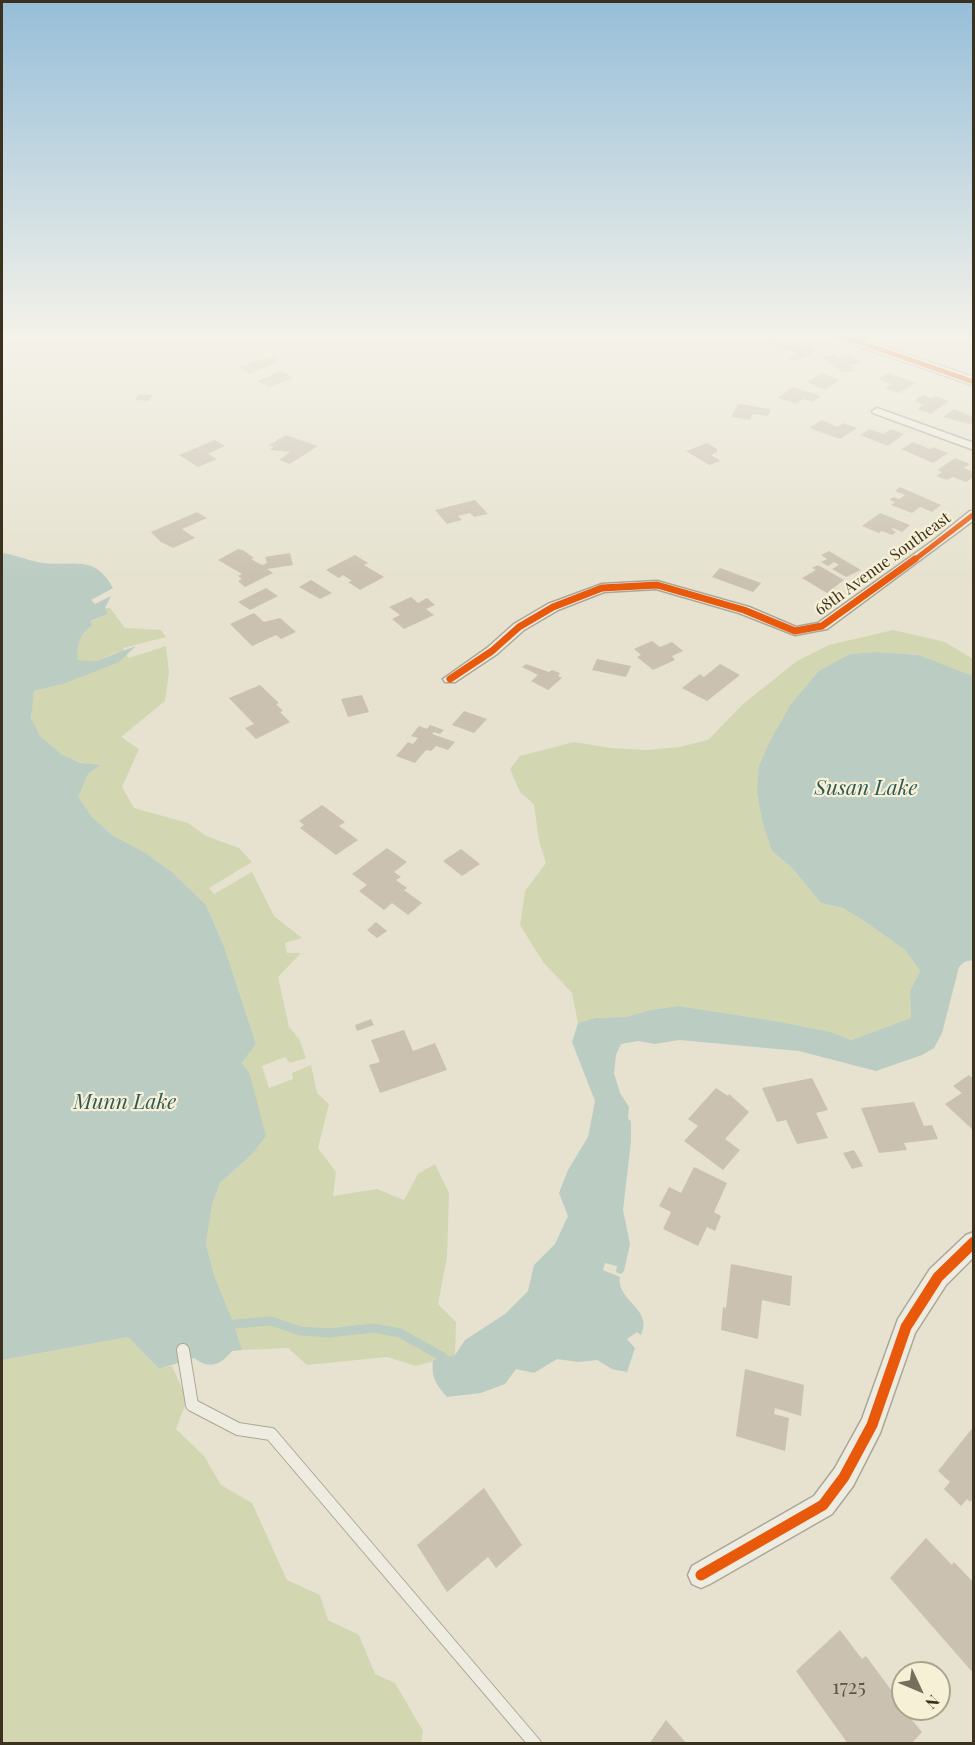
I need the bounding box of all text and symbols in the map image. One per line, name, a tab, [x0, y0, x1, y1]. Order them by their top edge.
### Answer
street label: 68th Avenue Southeast	[811, 508, 955, 620]
water label: Susan Lake	[814, 775, 918, 801]
water label: Munn Lake	[74, 1089, 176, 1115]
north arrow	[891, 1661, 951, 1721]
house number: 1725	[832, 1676, 866, 1700]
text: N	[921, 1691, 944, 1714]

